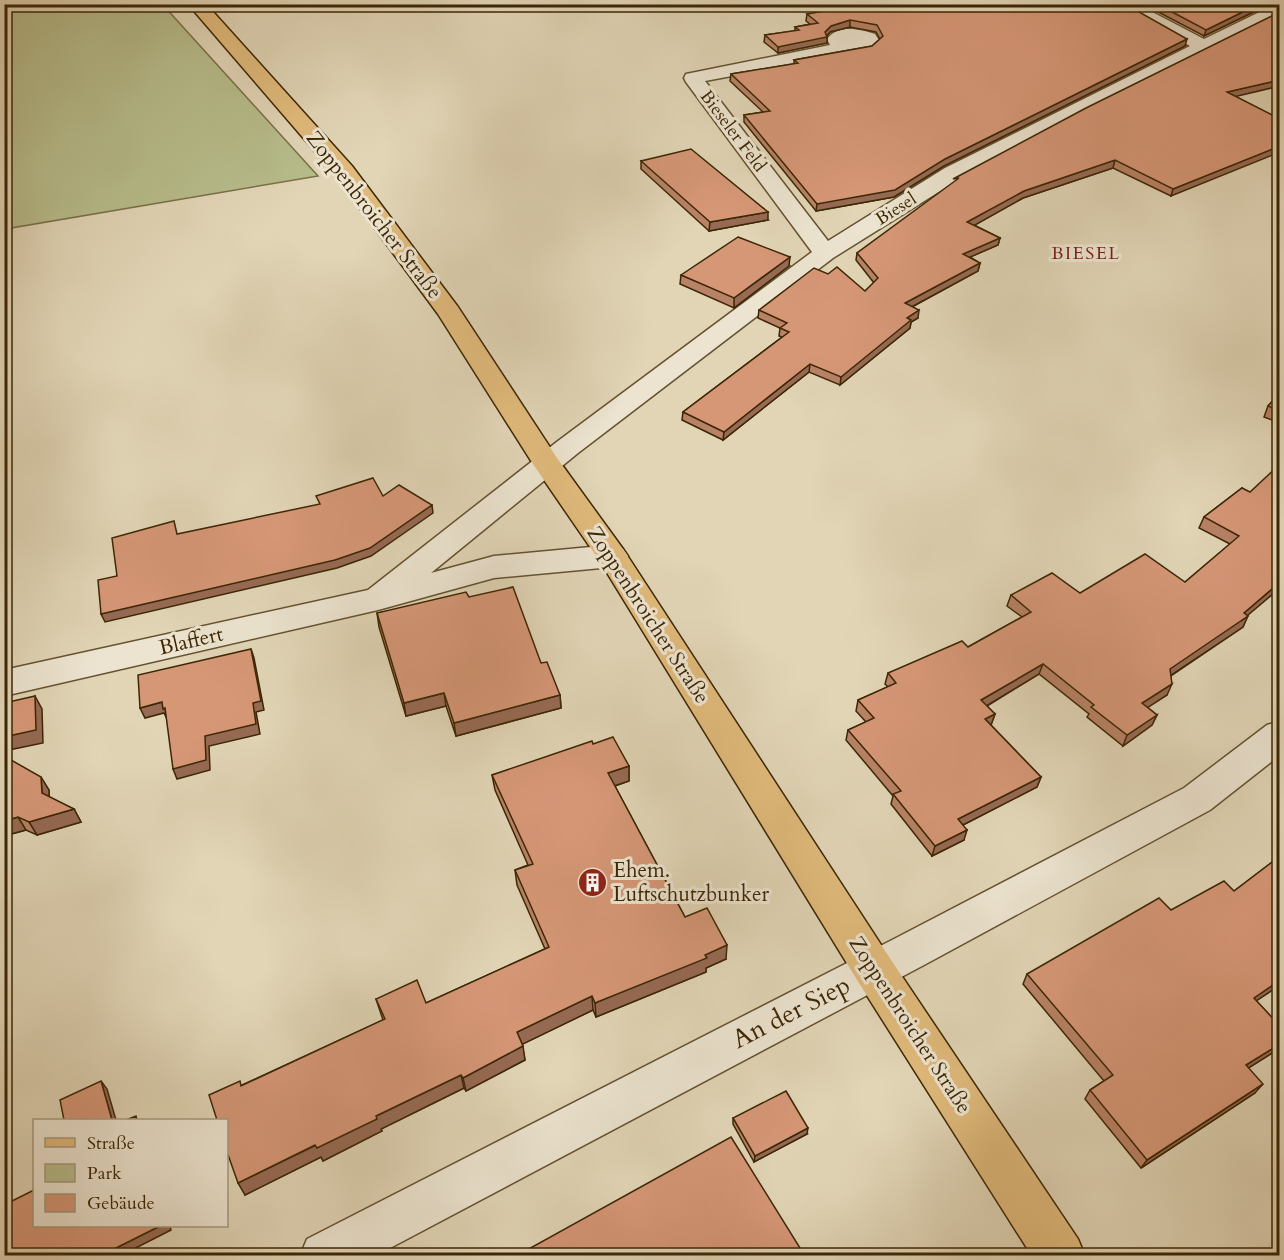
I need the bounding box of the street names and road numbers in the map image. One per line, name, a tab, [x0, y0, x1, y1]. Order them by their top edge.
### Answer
street label: Bieseler Feld	[694, 85, 772, 177]
street label: Zoppenbroicher Straße	[299, 125, 449, 305]
street label: Biesel	[871, 186, 922, 231]
street label: Zoppenbroicher Straße	[580, 521, 716, 709]
street label: Blaffert	[156, 619, 226, 662]
street label: Zoppenbroicher Straße	[842, 931, 978, 1119]
street label: An der Siep	[726, 967, 856, 1057]

